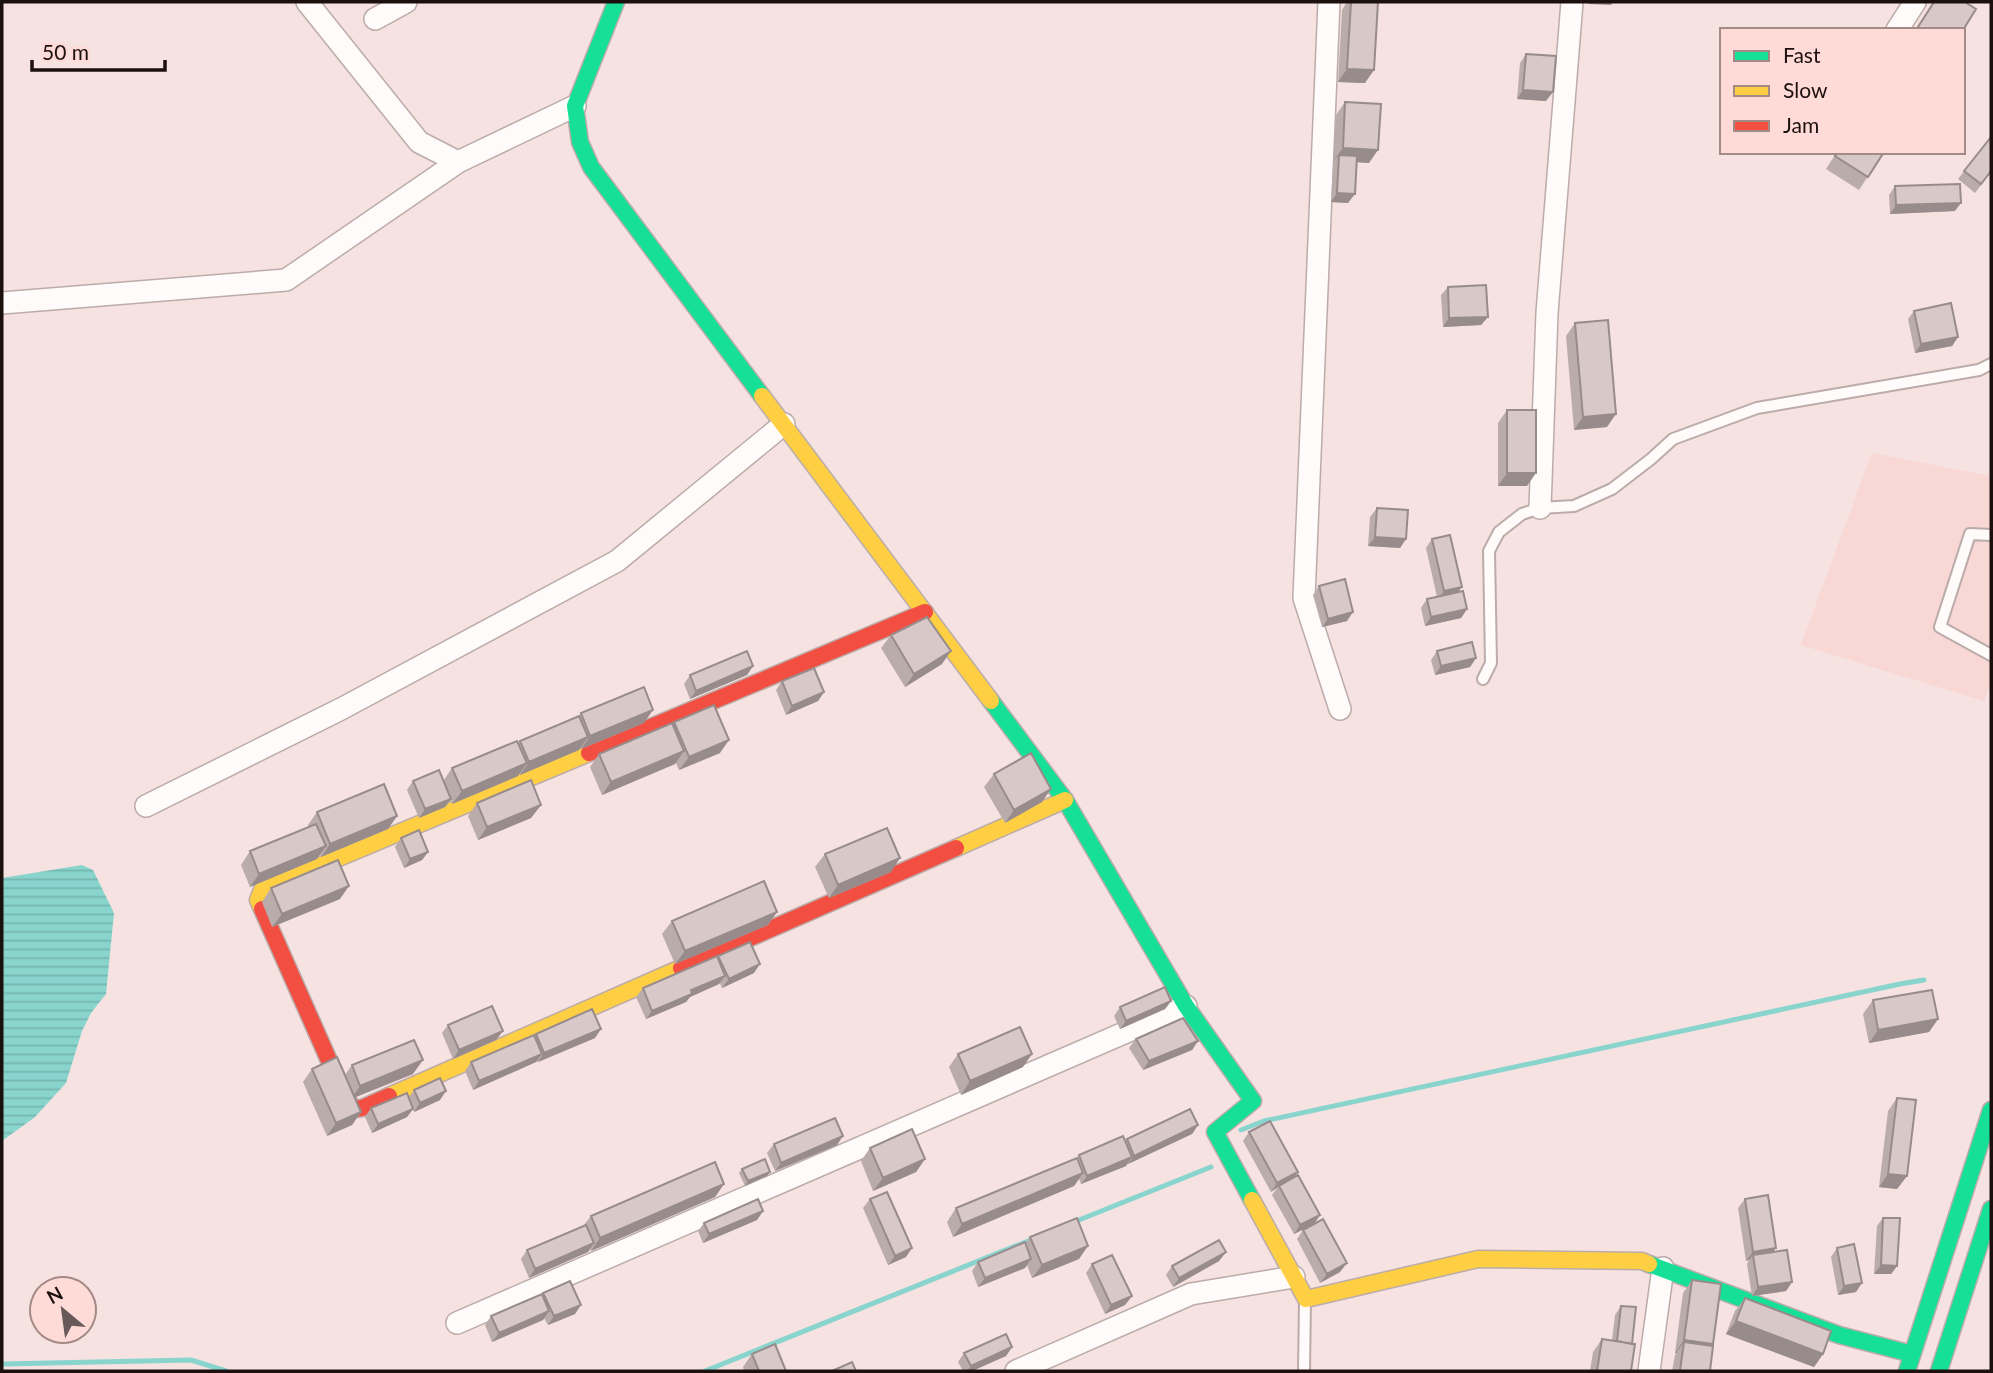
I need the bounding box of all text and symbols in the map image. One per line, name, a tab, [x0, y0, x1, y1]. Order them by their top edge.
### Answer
scale bar	[32, 28, 164, 72]
legend	[1720, 28, 1965, 154]
text: 50 m	[42, 39, 89, 64]
text: Fast	[1783, 42, 1821, 67]
text: Slow	[1783, 77, 1828, 102]
text: Jam	[1783, 112, 1819, 137]
north arrow	[28, 1275, 98, 1345]
text: N	[43, 1281, 66, 1308]

